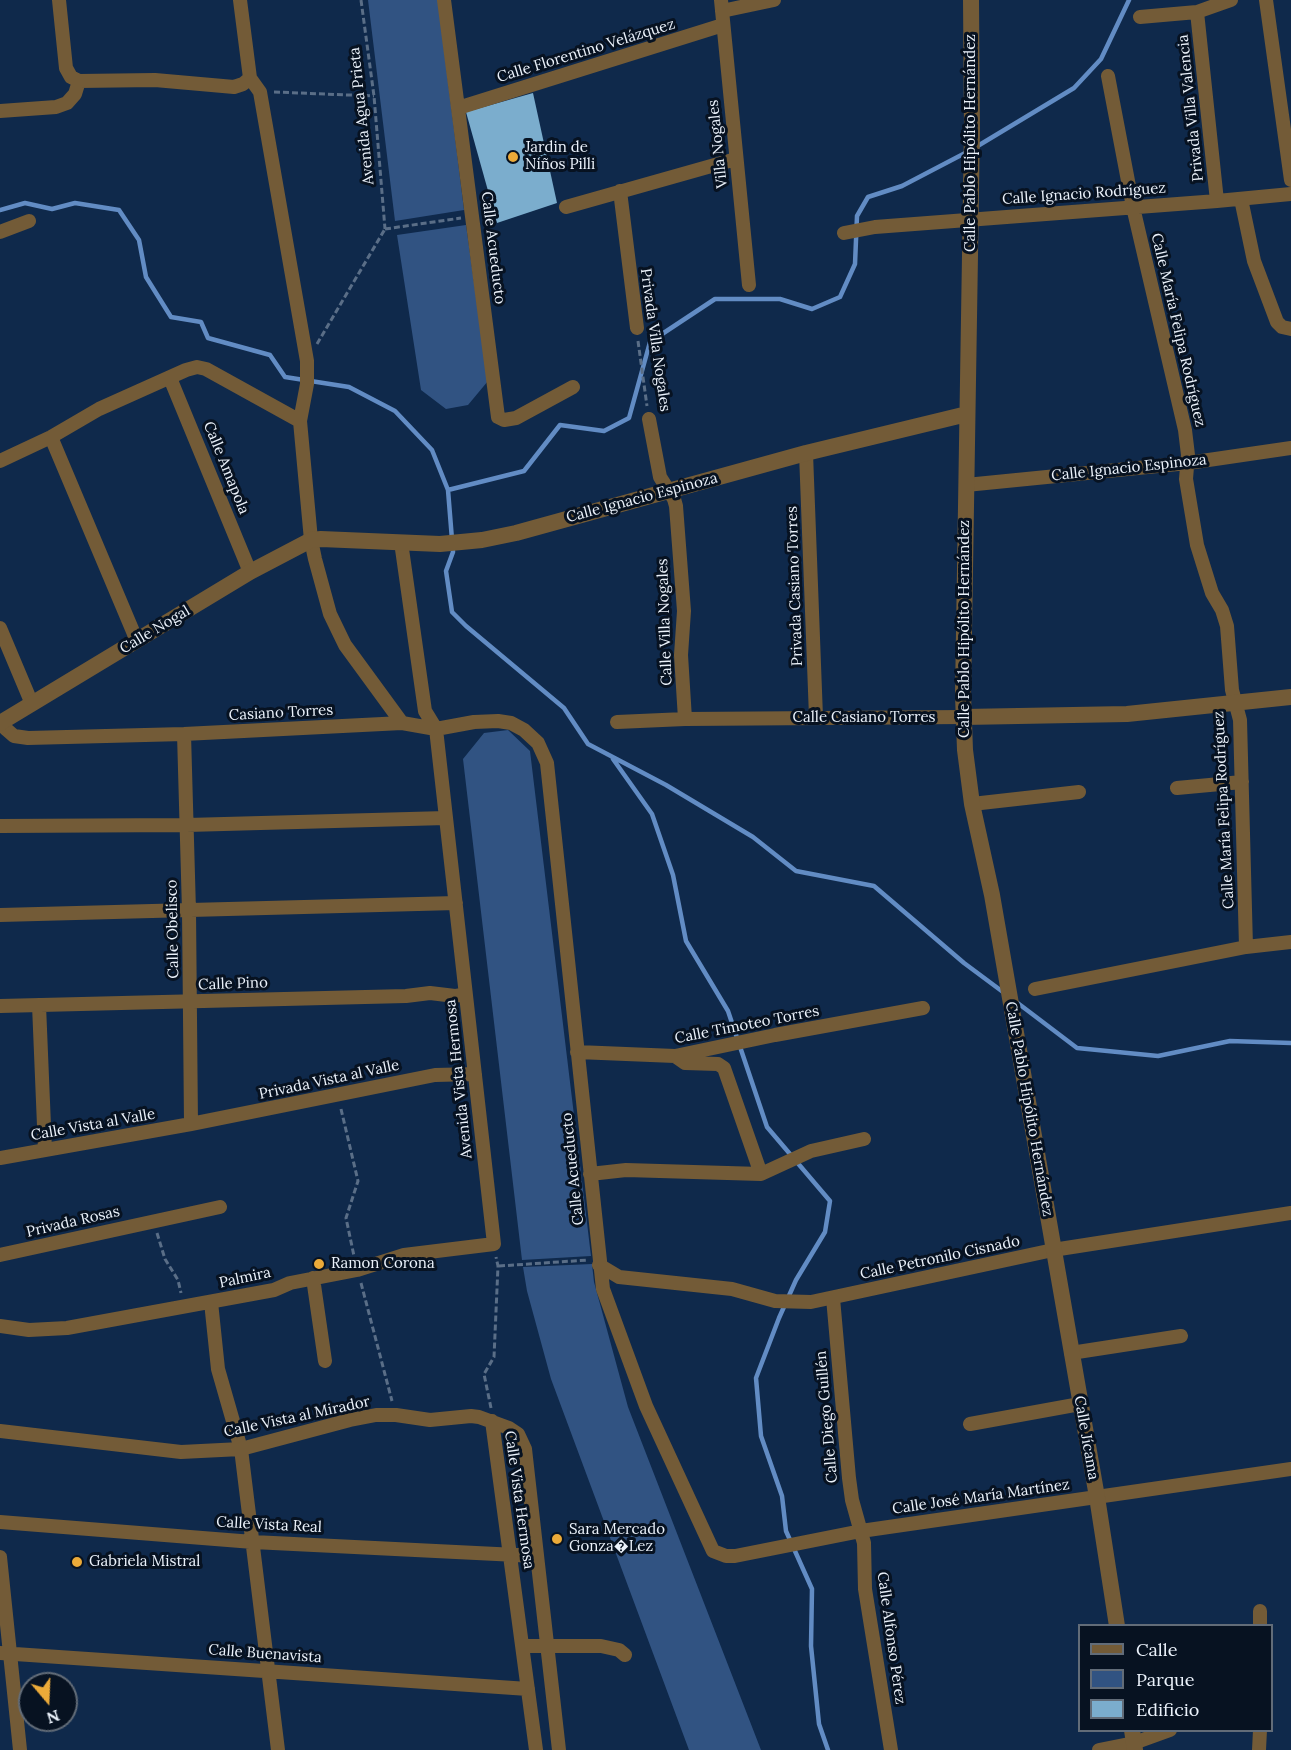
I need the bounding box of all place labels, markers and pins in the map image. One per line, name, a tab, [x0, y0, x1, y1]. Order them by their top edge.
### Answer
place label: Jardin de Niños Pilli	[525, 139, 595, 174]
marker: Jardin de Niños Pilli	[506, 150, 520, 164]
place label: Ramon Corona	[331, 1255, 435, 1273]
marker: Ramon Corona	[312, 1257, 326, 1271]
place label: Sara Mercado Gonza�Lez	[569, 1521, 665, 1556]
marker: Sara Mercado Gonza�Lez	[550, 1532, 564, 1546]
place label: Gabriela Mistral	[89, 1553, 200, 1571]
marker: Gabriela Mistral	[70, 1555, 84, 1569]

